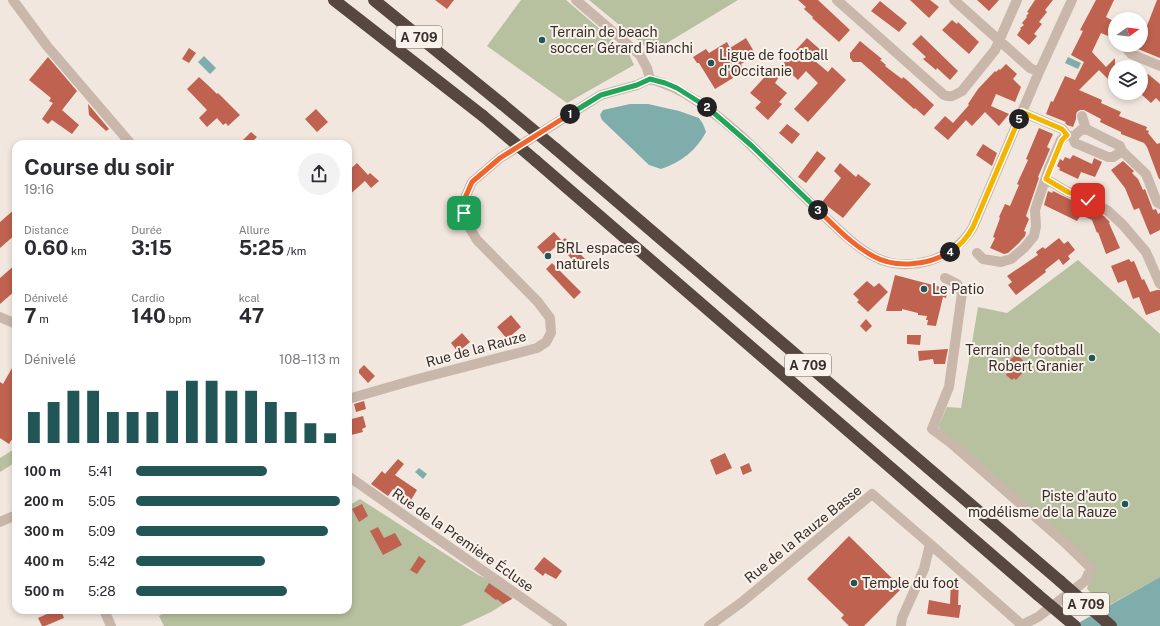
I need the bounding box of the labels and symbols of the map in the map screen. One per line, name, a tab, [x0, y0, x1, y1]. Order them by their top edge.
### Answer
north arrow	[1108, 12, 1148, 52]
place label: Terrain de beach soccer Gérard Bianchi	[550, 24, 693, 56]
road number: A 709	[396, 26, 442, 48]
marker: Terrain de beach soccer Gérard Bianchi	[537, 35, 547, 45]
place label: Ligue de football d'Occitanie	[719, 47, 829, 79]
marker: Ligue de football d'Occitanie	[706, 58, 716, 68]
pin: 2	[697, 97, 717, 117]
pin: 1	[560, 104, 580, 124]
pin: 5	[1009, 109, 1029, 129]
pin	[1071, 183, 1105, 217]
pin	[447, 196, 481, 230]
pin: 3	[808, 200, 828, 220]
place label: BRL espaces naturels	[556, 240, 640, 272]
pin: 4	[940, 242, 960, 262]
marker: BRL espaces naturels	[543, 251, 553, 261]
place label: Le Patio	[932, 281, 984, 297]
marker: Le Patio	[919, 284, 929, 294]
street label: Rue de la Rauze	[424, 328, 528, 370]
place label: Terrain de football Robert Granier	[965, 342, 1084, 374]
marker: Terrain de football Robert Granier	[1087, 353, 1097, 363]
road number: A 709	[785, 354, 831, 376]
street label: Rue de la Rauze Basse	[741, 482, 865, 586]
street label: Rue de la Première Écluse	[389, 484, 537, 595]
place label: Piste d'auto modélisme de la Rauze	[968, 488, 1117, 520]
marker: Piste d'auto modélisme de la Rauze	[1120, 499, 1130, 509]
place label: Temple du foot	[862, 575, 959, 591]
marker: Temple du foot	[849, 578, 859, 588]
road number: A 709	[1063, 593, 1109, 615]

